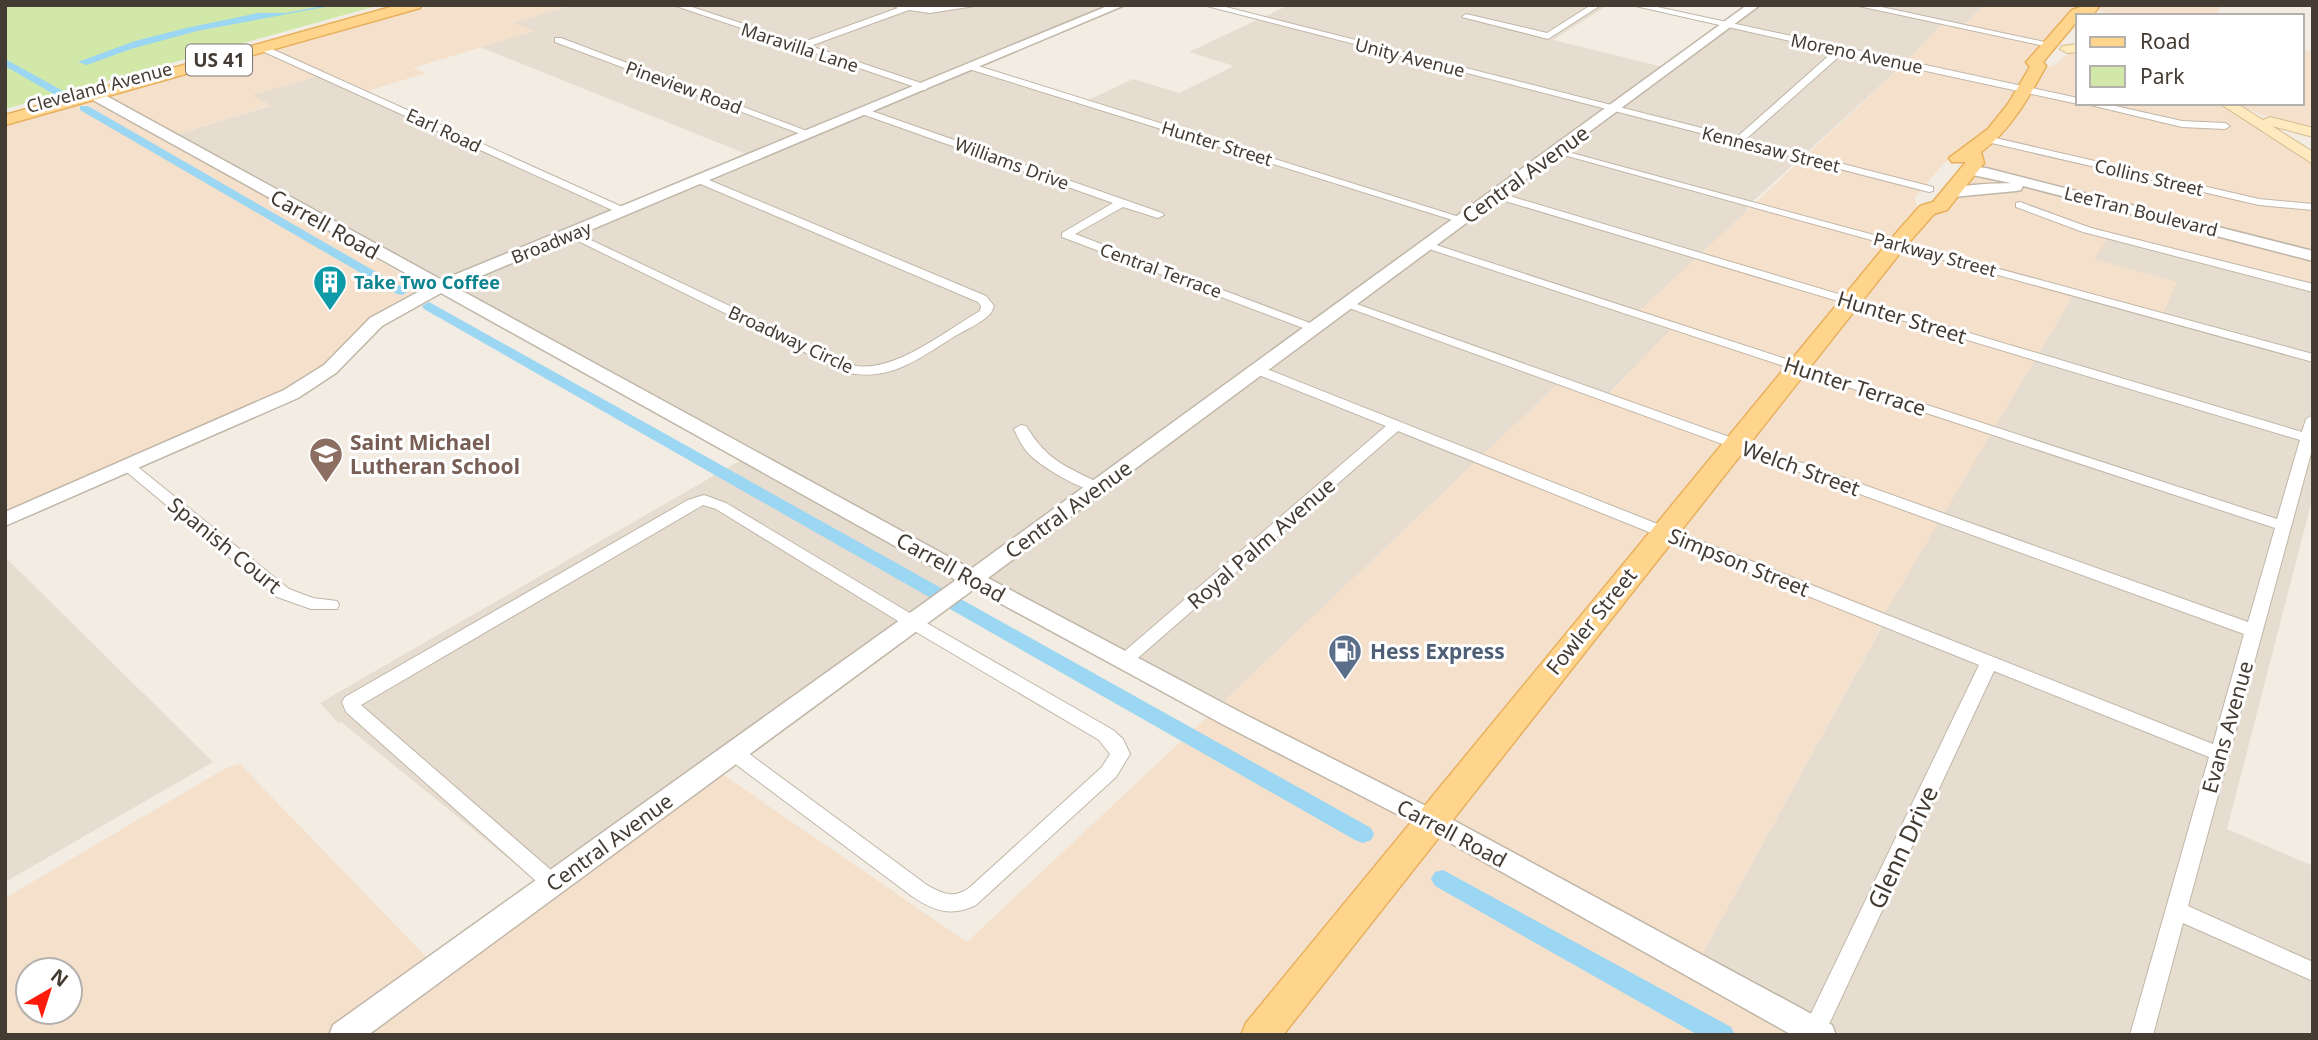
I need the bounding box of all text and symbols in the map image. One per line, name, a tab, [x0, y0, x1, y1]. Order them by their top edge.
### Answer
legend	[2076, 14, 2304, 105]
street label: Maravilla Lane	[738, 17, 862, 77]
street label: Moreno Avenue	[1789, 27, 1925, 79]
text: Road	[2140, 27, 2190, 55]
street label: Unity Avenue	[1353, 32, 1467, 82]
road number: US 41	[186, 44, 252, 76]
street label: Pineview Road	[623, 55, 745, 119]
street label: Cleveland Avenue	[23, 56, 175, 118]
text: Park	[2140, 62, 2185, 90]
street label: Earl Road	[403, 102, 485, 158]
street label: Hunter Street	[1159, 115, 1276, 171]
street label: Central Avenue	[1456, 118, 1594, 230]
street label: Kennesaw Street	[1699, 120, 1843, 178]
street label: Williams Drive	[951, 131, 1073, 195]
street label: Collins Street	[2092, 153, 2206, 201]
street label: LeeTran Boulevard	[2062, 180, 2220, 242]
street label: Carrell Road	[265, 183, 385, 265]
street label: Broadway	[507, 215, 595, 269]
street label: Parkway Street	[1871, 226, 2000, 282]
street label: Central Terrace	[1097, 237, 1225, 303]
building icon: Take Two Coffee	[311, 263, 349, 312]
place label: Take Two Coffee	[354, 270, 500, 294]
street label: Hunter Street	[1834, 284, 1970, 350]
street label: Broadway Circle	[725, 299, 857, 379]
street label: Hunter Terrace	[1780, 350, 1930, 422]
place label: Saint Michael Lutheran School	[350, 428, 520, 480]
street label: Welch Street	[1738, 434, 1864, 502]
school or university icon: Saint Michael Lutheran School	[307, 435, 345, 484]
street label: Central Avenue	[999, 453, 1137, 565]
street label: Royal Palm Avenue	[1181, 471, 1341, 615]
street label: Spanish Court	[162, 491, 288, 600]
street label: Simpson Street	[1665, 521, 1814, 603]
street label: Carrell Road	[891, 526, 1011, 608]
street label: Fowler Street	[1539, 561, 1643, 680]
fuel station icon: Hess Express	[1326, 632, 1364, 681]
place label: Hess Express	[1370, 637, 1505, 665]
street label: Evans Avenue	[2195, 658, 2259, 796]
street label: Glenn Drive	[1859, 780, 1945, 914]
street label: Central Avenue	[540, 786, 678, 898]
street label: Carrell Road	[1392, 792, 1512, 874]
north arrow	[14, 956, 84, 1026]
text: N	[46, 963, 74, 993]

